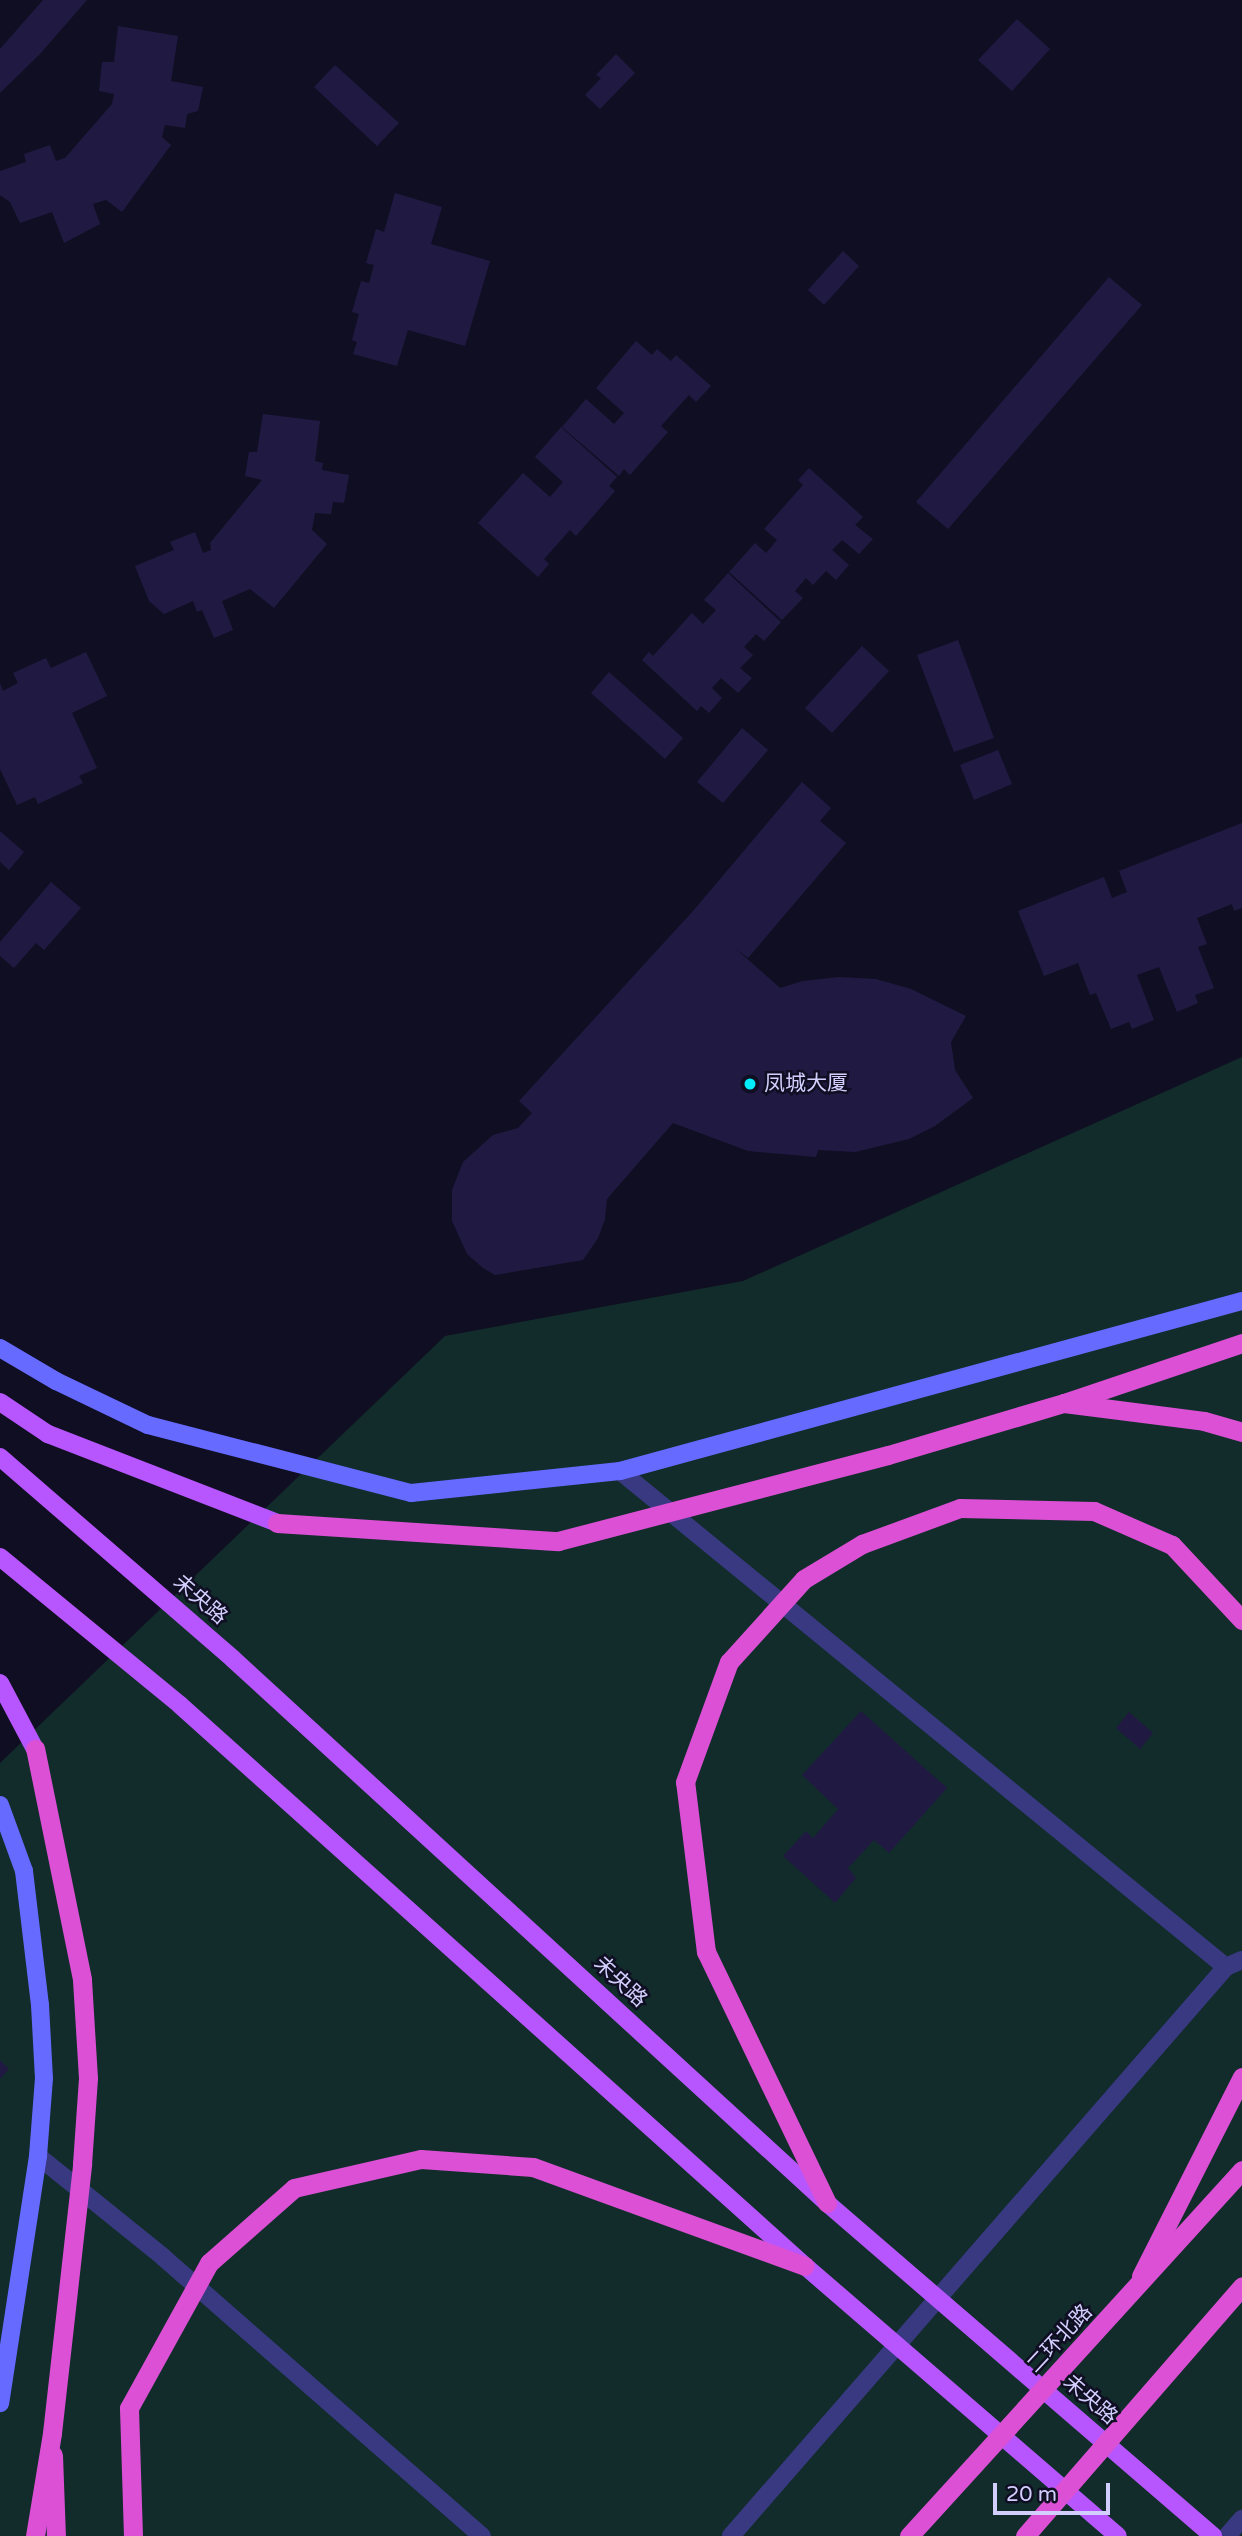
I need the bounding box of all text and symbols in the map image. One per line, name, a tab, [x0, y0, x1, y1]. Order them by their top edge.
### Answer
place label: 凤城大厦	[764, 1071, 848, 1097]
marker: 凤城大厦	[742, 1076, 758, 1092]
street label: 未央路	[168, 1570, 232, 1630]
street label: 未央路	[588, 1951, 652, 2013]
street label: 二环北路	[1022, 2300, 1098, 2378]
street label: 未央路	[1058, 2370, 1122, 2430]
scale bar	[997, 2470, 1114, 2514]
text: 20 m	[1006, 2482, 1057, 2507]

